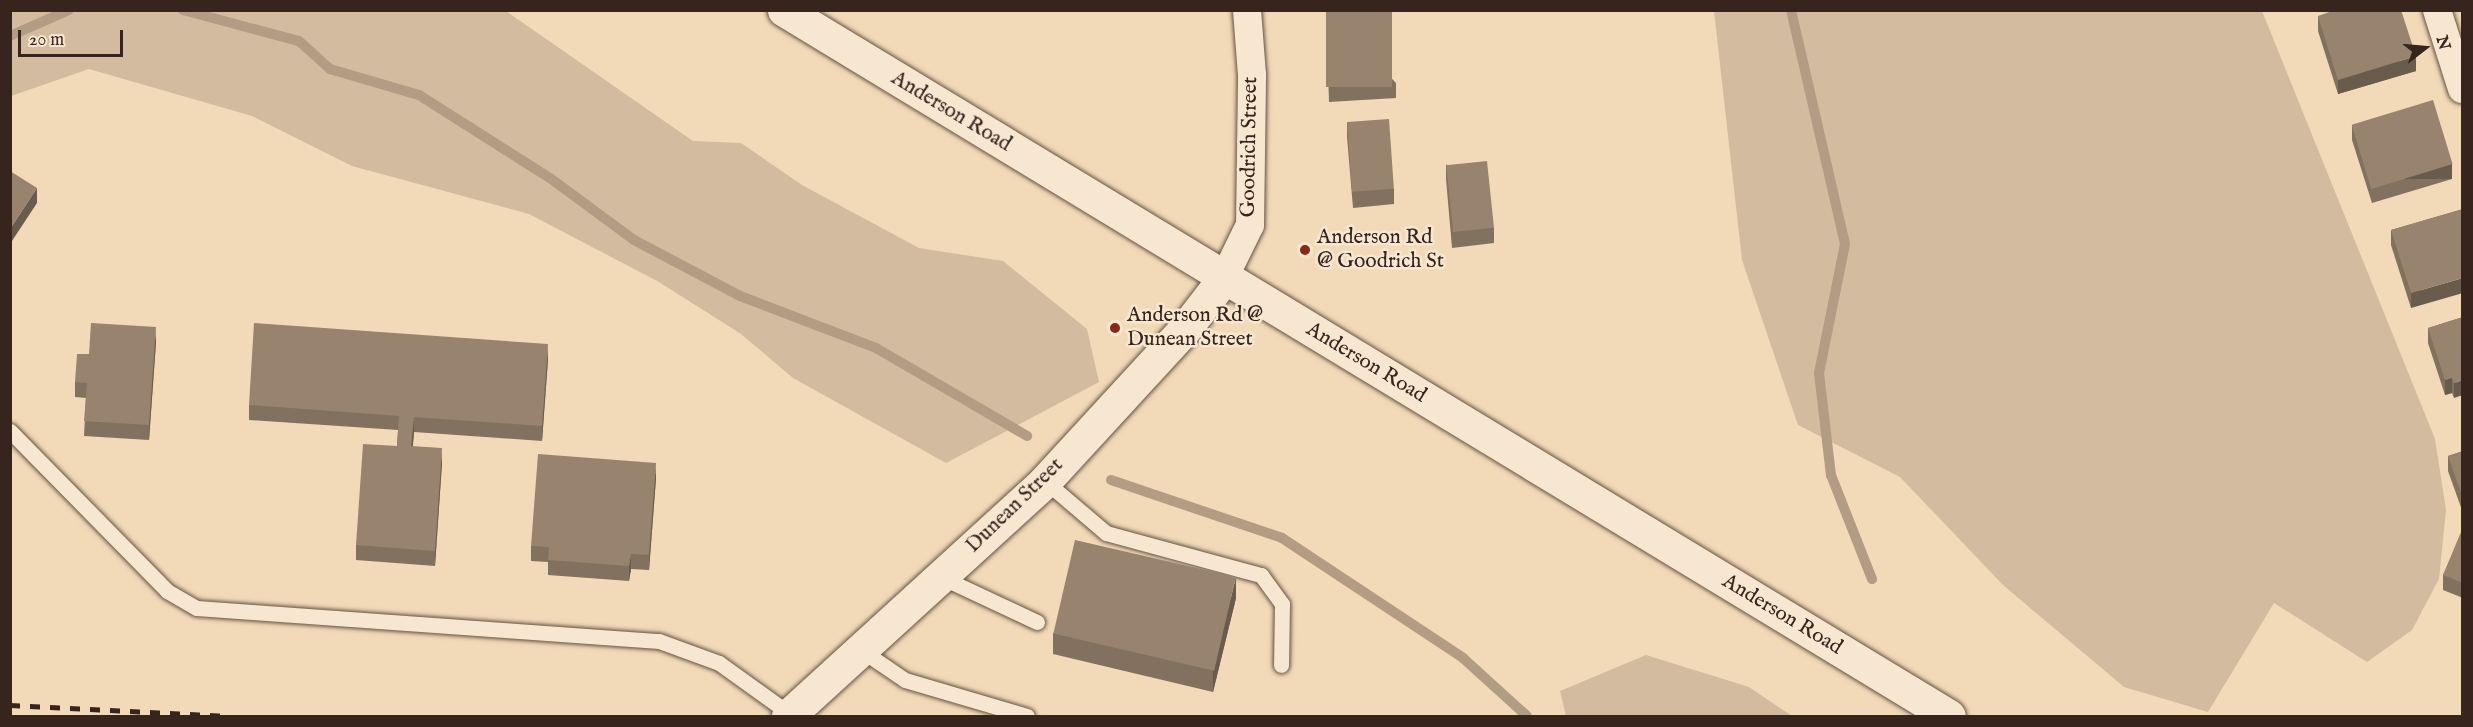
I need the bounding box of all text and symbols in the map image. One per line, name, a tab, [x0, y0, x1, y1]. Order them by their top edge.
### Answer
scale bar	[21, 18, 126, 56]
north arrow	[2395, 18, 2455, 78]
text: 20 m	[29, 29, 64, 52]
text: N	[2431, 34, 2454, 52]
street label: Anderson Road	[886, 66, 1016, 158]
street label: Goodrich Street	[1236, 76, 1264, 218]
place label: Anderson Rd @ Goodrich St	[1317, 225, 1444, 275]
marker: Anderson Rd @ Goodrich St	[1298, 243, 1312, 257]
place label: Anderson Rd @ Dunean Street	[1127, 303, 1263, 353]
street label: Anderson Road	[1301, 317, 1431, 409]
marker: Anderson Rd @ Dunean Street	[1108, 321, 1122, 335]
street label: Dunean Street	[961, 453, 1069, 559]
street label: Anderson Road	[1717, 569, 1847, 661]

